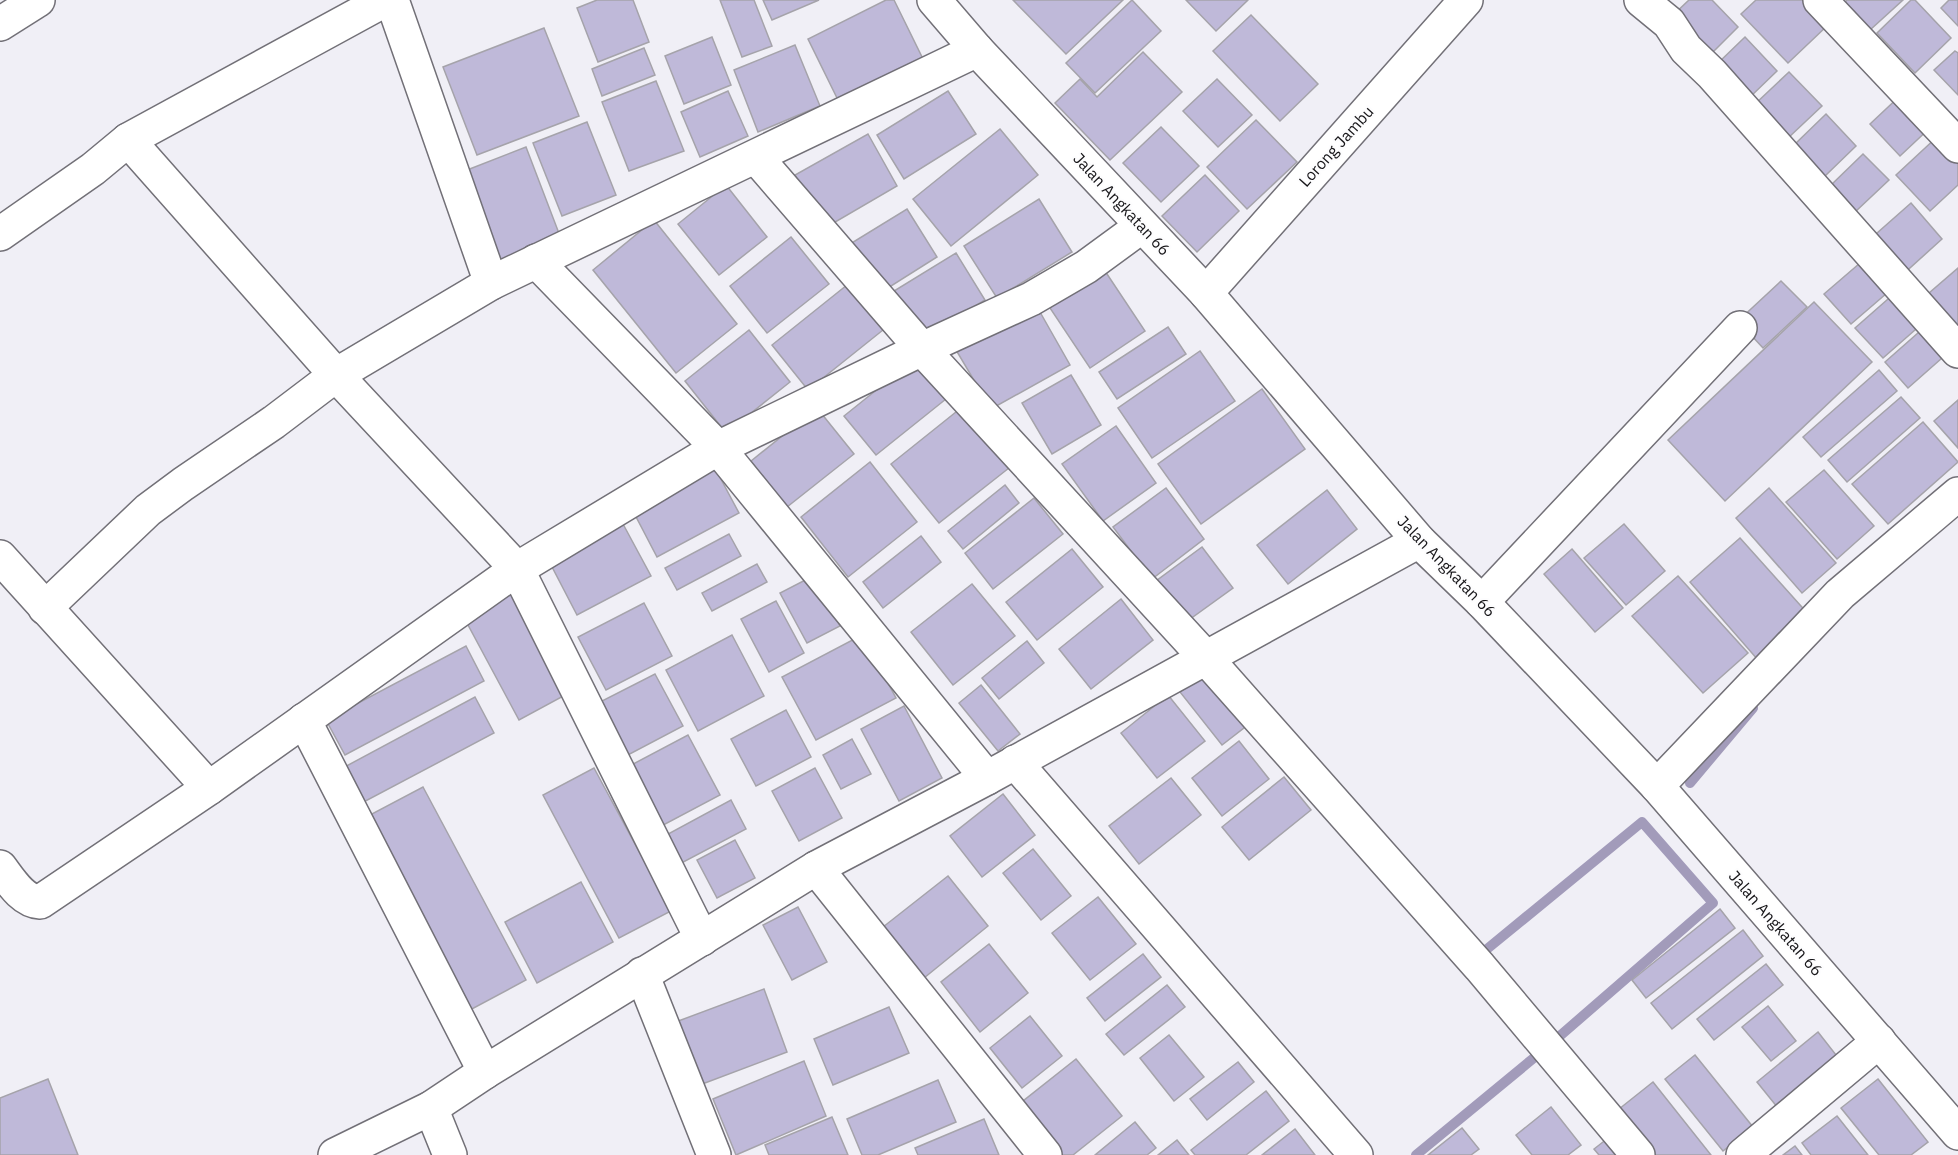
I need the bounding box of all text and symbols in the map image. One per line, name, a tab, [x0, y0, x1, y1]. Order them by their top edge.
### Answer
street label: Lorong Jambu	[1294, 101, 1378, 191]
street label: Jalan Angkatan 66	[1069, 148, 1175, 260]
street label: Jalan Angkatan 66	[1393, 511, 1501, 621]
street label: Jalan Angkatan 66	[1725, 866, 1827, 980]

